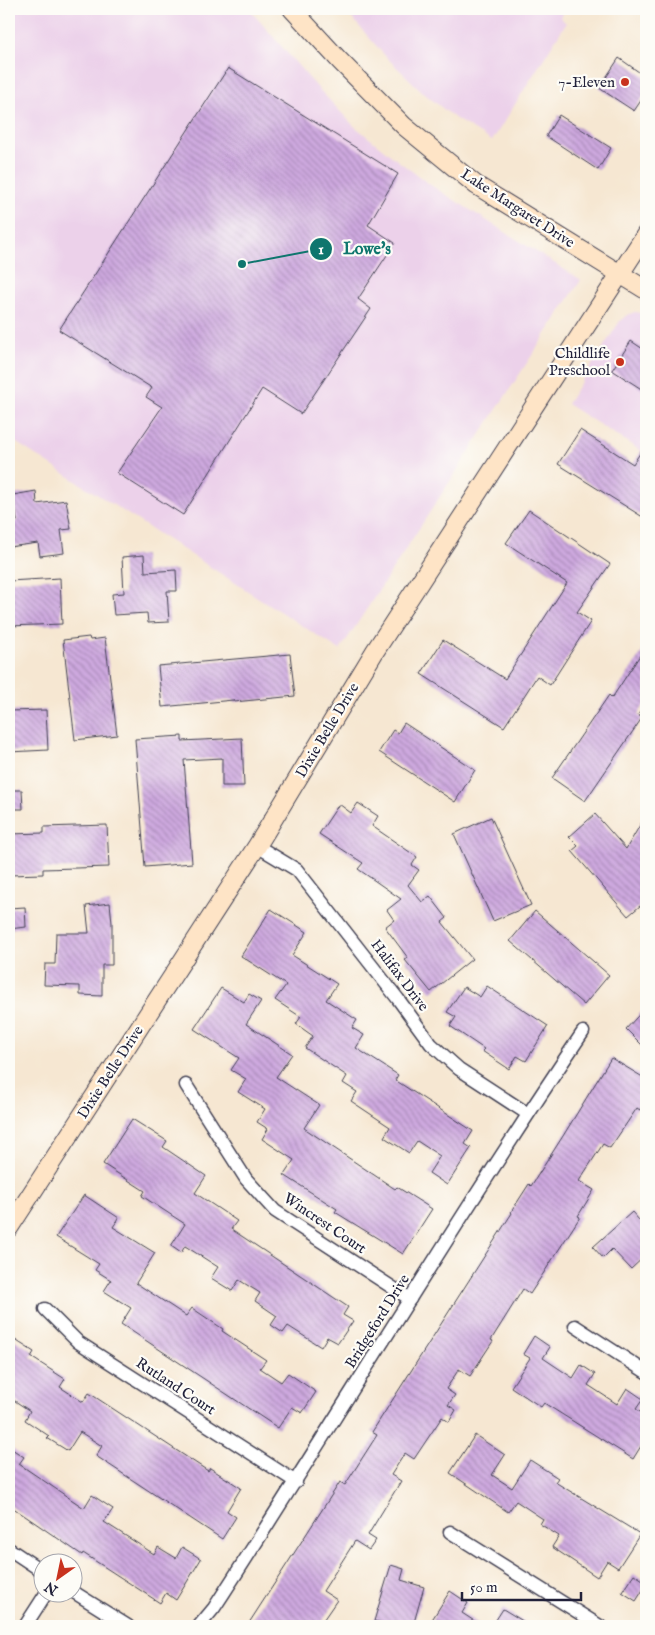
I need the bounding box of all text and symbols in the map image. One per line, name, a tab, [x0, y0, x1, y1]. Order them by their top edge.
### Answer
place label: 7-Eleven	[558, 73, 615, 92]
marker: 7-Eleven	[619, 76, 631, 88]
street label: Lake Margaret Drive	[457, 165, 578, 252]
callout: Lowe's	[309, 233, 401, 264]
text: 1	[318, 240, 324, 259]
text: Lowe's	[343, 240, 391, 260]
place label: Childlife Preschool	[549, 344, 611, 380]
marker: Childlife Preschool	[614, 356, 626, 368]
street label: Dixie Belle Drive	[292, 679, 363, 781]
street label: Halifax Drive	[366, 936, 433, 1015]
street label: Dixie Belle Drive	[73, 1022, 148, 1123]
street label: Wincrest Court	[280, 1189, 370, 1258]
street label: Bridgeford Drive	[341, 1271, 414, 1372]
street label: Rutland Court	[132, 1354, 219, 1419]
north arrow	[32, 1552, 82, 1602]
scale bar	[462, 1570, 581, 1602]
text: N	[41, 1577, 62, 1599]
text: 50 m	[470, 1578, 498, 1597]

